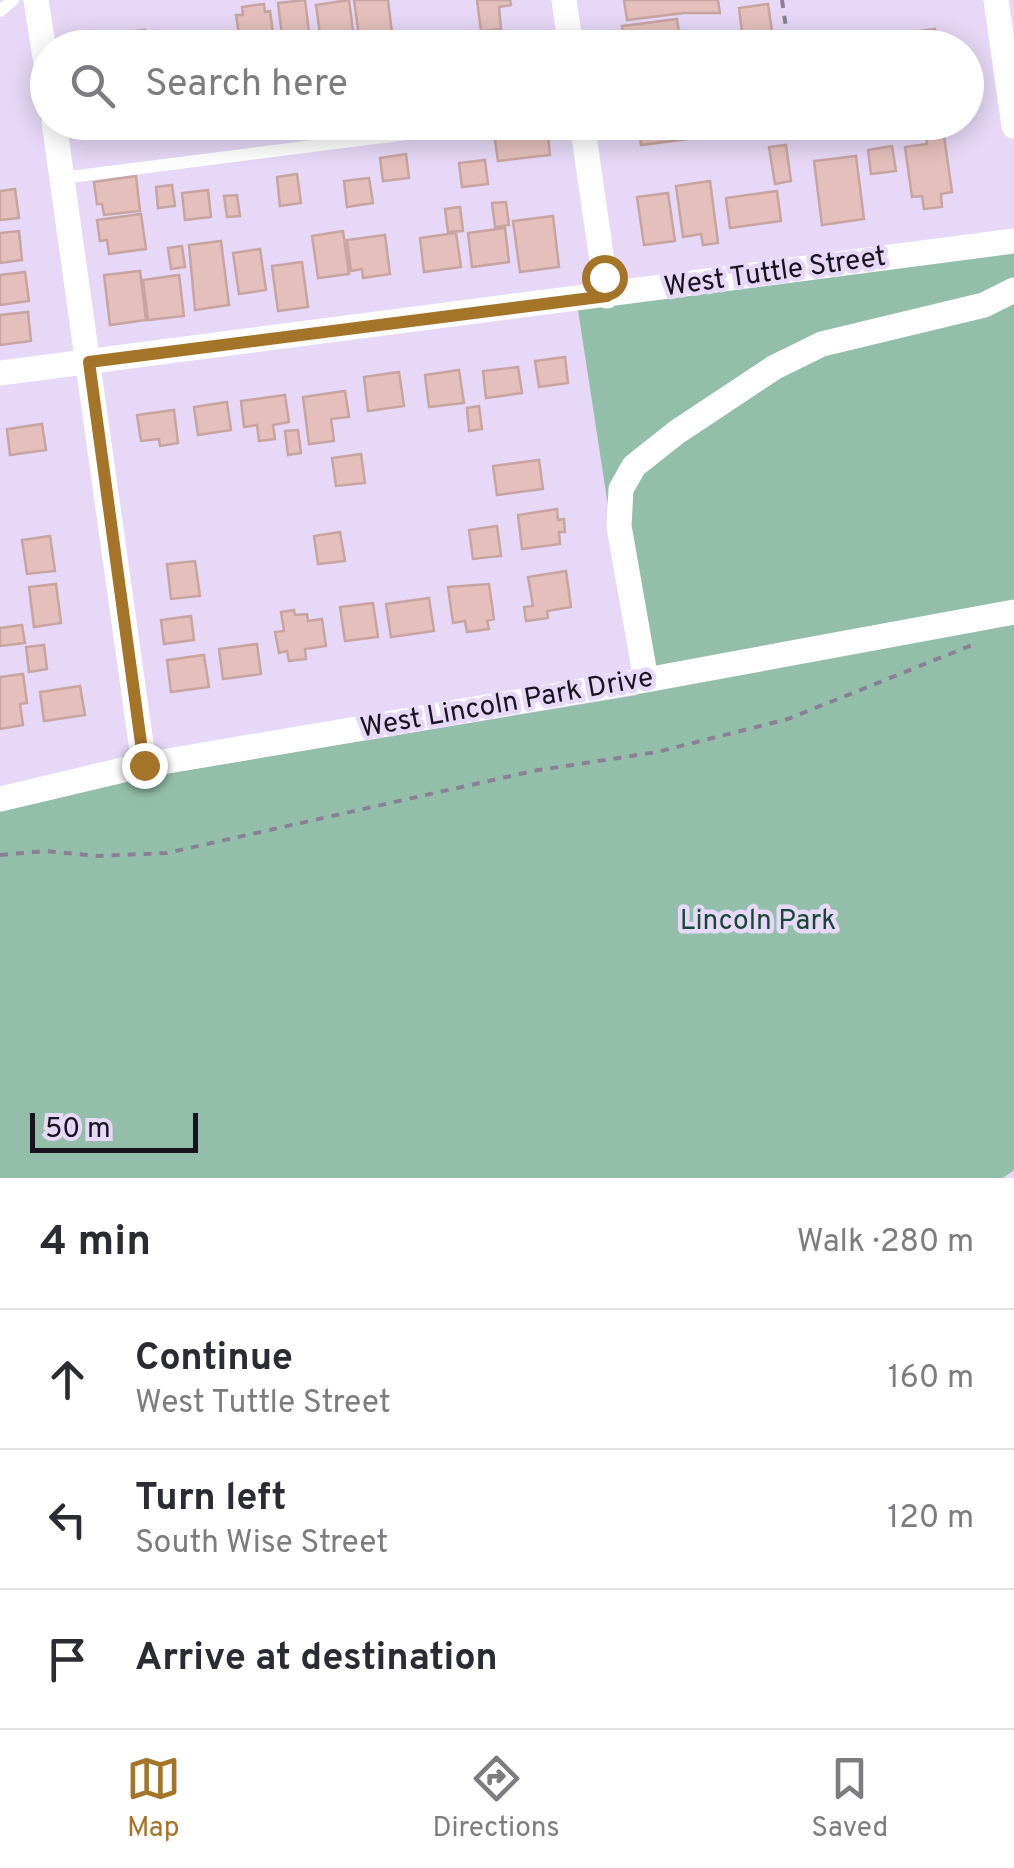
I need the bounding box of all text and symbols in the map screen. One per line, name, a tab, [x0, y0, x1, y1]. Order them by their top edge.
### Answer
search box	[30, 30, 984, 140]
icon: search	[65, 58, 120, 113]
text: Search here	[145, 61, 348, 110]
street label: West Tuttle Street	[662, 240, 888, 306]
route start	[582, 255, 628, 301]
street label: West Lincoln Park Drive	[358, 660, 656, 748]
route end	[122, 743, 168, 789]
park label: Lincoln Park	[680, 904, 836, 940]
scale bar	[30, 1108, 198, 1152]
text: 50 m	[45, 1112, 111, 1148]
text: 4 min	[40, 1217, 151, 1270]
text: Walk · 280 m	[797, 1223, 974, 1263]
text: Continue	[135, 1335, 293, 1384]
icon: ahead	[40, 1352, 95, 1407]
text: 160 m	[888, 1359, 974, 1399]
text: West Tuttle Street	[135, 1384, 391, 1424]
text: Turn left	[135, 1475, 287, 1524]
icon: left	[40, 1492, 95, 1547]
text: 120 m	[887, 1499, 974, 1539]
text: South Wise Street	[135, 1524, 388, 1564]
icon: arrive	[40, 1632, 95, 1687]
text: Arrive at destination	[135, 1635, 498, 1684]
tab: Map	[126, 1751, 181, 1847]
tab: Directions	[432, 1751, 560, 1847]
tab: Saved	[811, 1751, 888, 1847]

